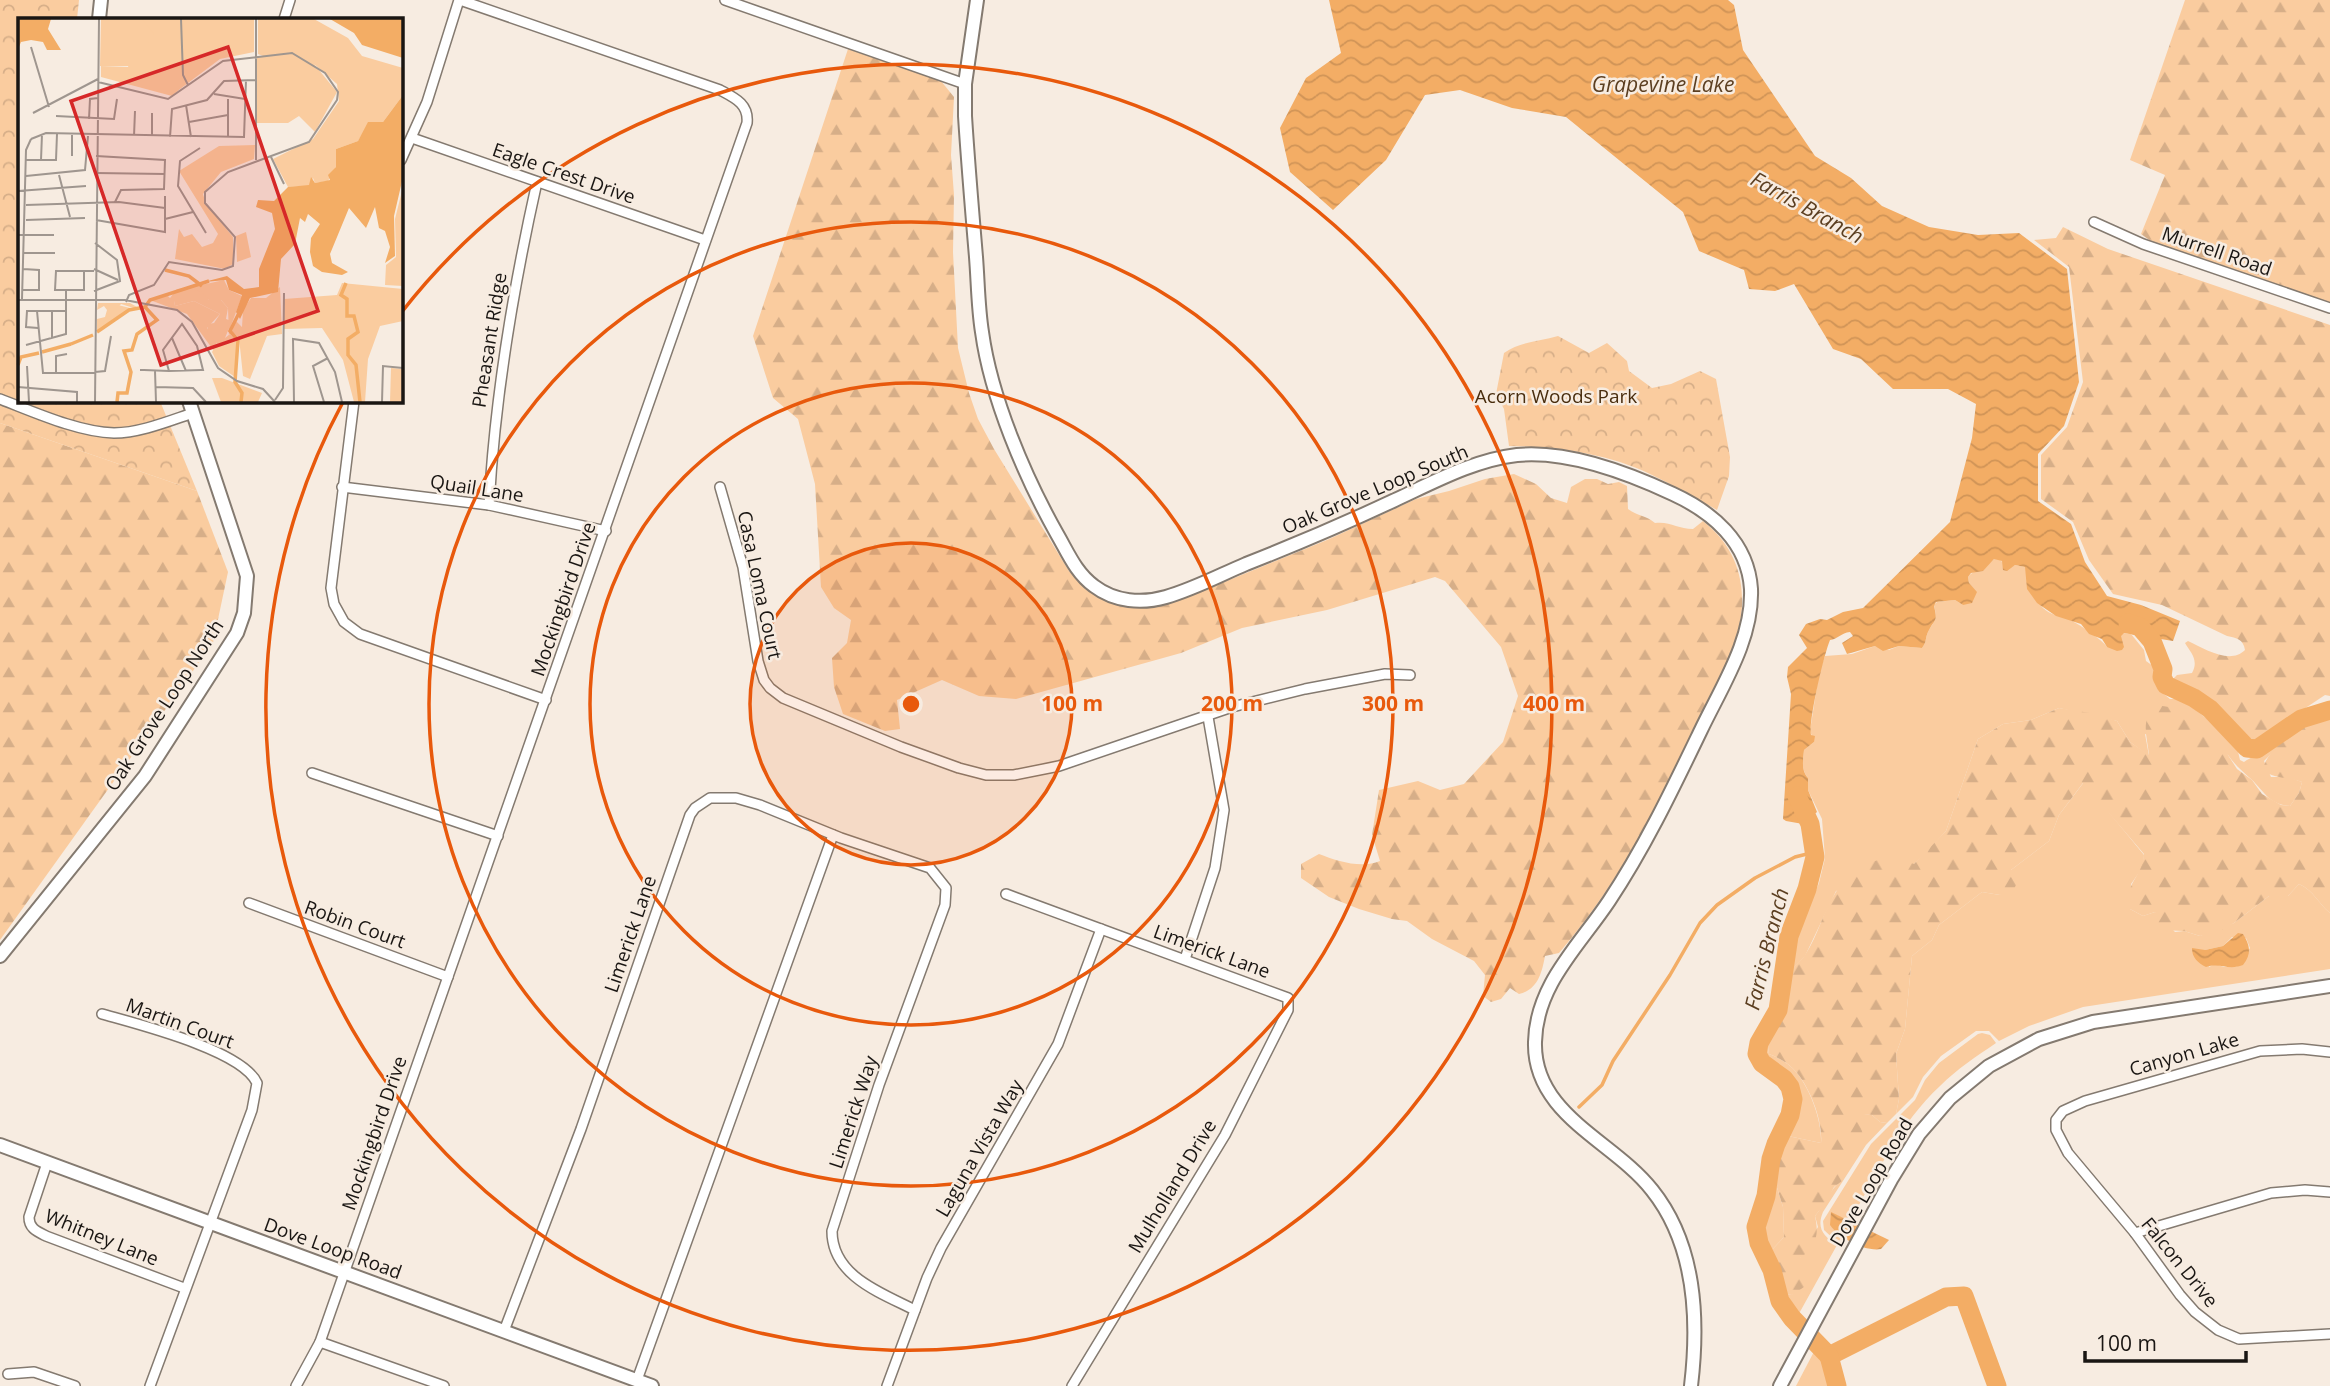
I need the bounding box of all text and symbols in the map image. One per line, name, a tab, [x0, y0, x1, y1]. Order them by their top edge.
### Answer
inset map	[18, 18, 402, 402]
water label: Grapevine Lake	[1592, 70, 1734, 98]
street label: Eagle Crest Drive	[489, 136, 639, 210]
water label: Farris Branch	[1746, 165, 1869, 250]
street label: Murrell Road	[2158, 220, 2276, 282]
street label: Pheasant Ridge	[465, 271, 513, 409]
park label: Acorn Woods Park	[1475, 383, 1637, 409]
street label: Oak Grove Loop South	[1278, 438, 1472, 540]
street label: Quail Lane	[428, 468, 526, 508]
street label: Casa Loma Court	[732, 508, 788, 662]
street label: Mockingbird Drive	[524, 518, 602, 680]
street label: Oak Grove Loop North	[99, 614, 229, 796]
text: 100 m	[1041, 689, 1103, 717]
text: 200 m	[1201, 689, 1263, 717]
text: 300 m	[1362, 689, 1424, 717]
text: 400 m	[1523, 689, 1585, 717]
centre of rings	[899, 692, 923, 716]
street label: Limerick Lane	[598, 872, 662, 996]
water label: Farris Branch	[1737, 885, 1795, 1013]
street label: Robin Court	[301, 894, 409, 954]
street label: Limerick Lane	[1150, 918, 1274, 984]
street label: Martin Court	[122, 991, 238, 1055]
street label: Canyon Lake	[2126, 1026, 2242, 1082]
street label: Mockingbird Drive	[335, 1052, 413, 1214]
street label: Limerick Way	[823, 1052, 884, 1172]
street label: Laguna Vista Way	[929, 1074, 1029, 1221]
street label: Dove Loop Road	[1823, 1113, 1919, 1251]
street label: Mulholland Drive	[1122, 1114, 1222, 1258]
street label: Whitney Lane	[41, 1202, 163, 1272]
street label: Dove Loop Road	[260, 1211, 406, 1285]
street label: Falcon Drive	[2136, 1212, 2224, 1312]
scale bar	[2085, 1320, 2246, 1364]
text: 100 m	[2096, 1329, 2157, 1357]

